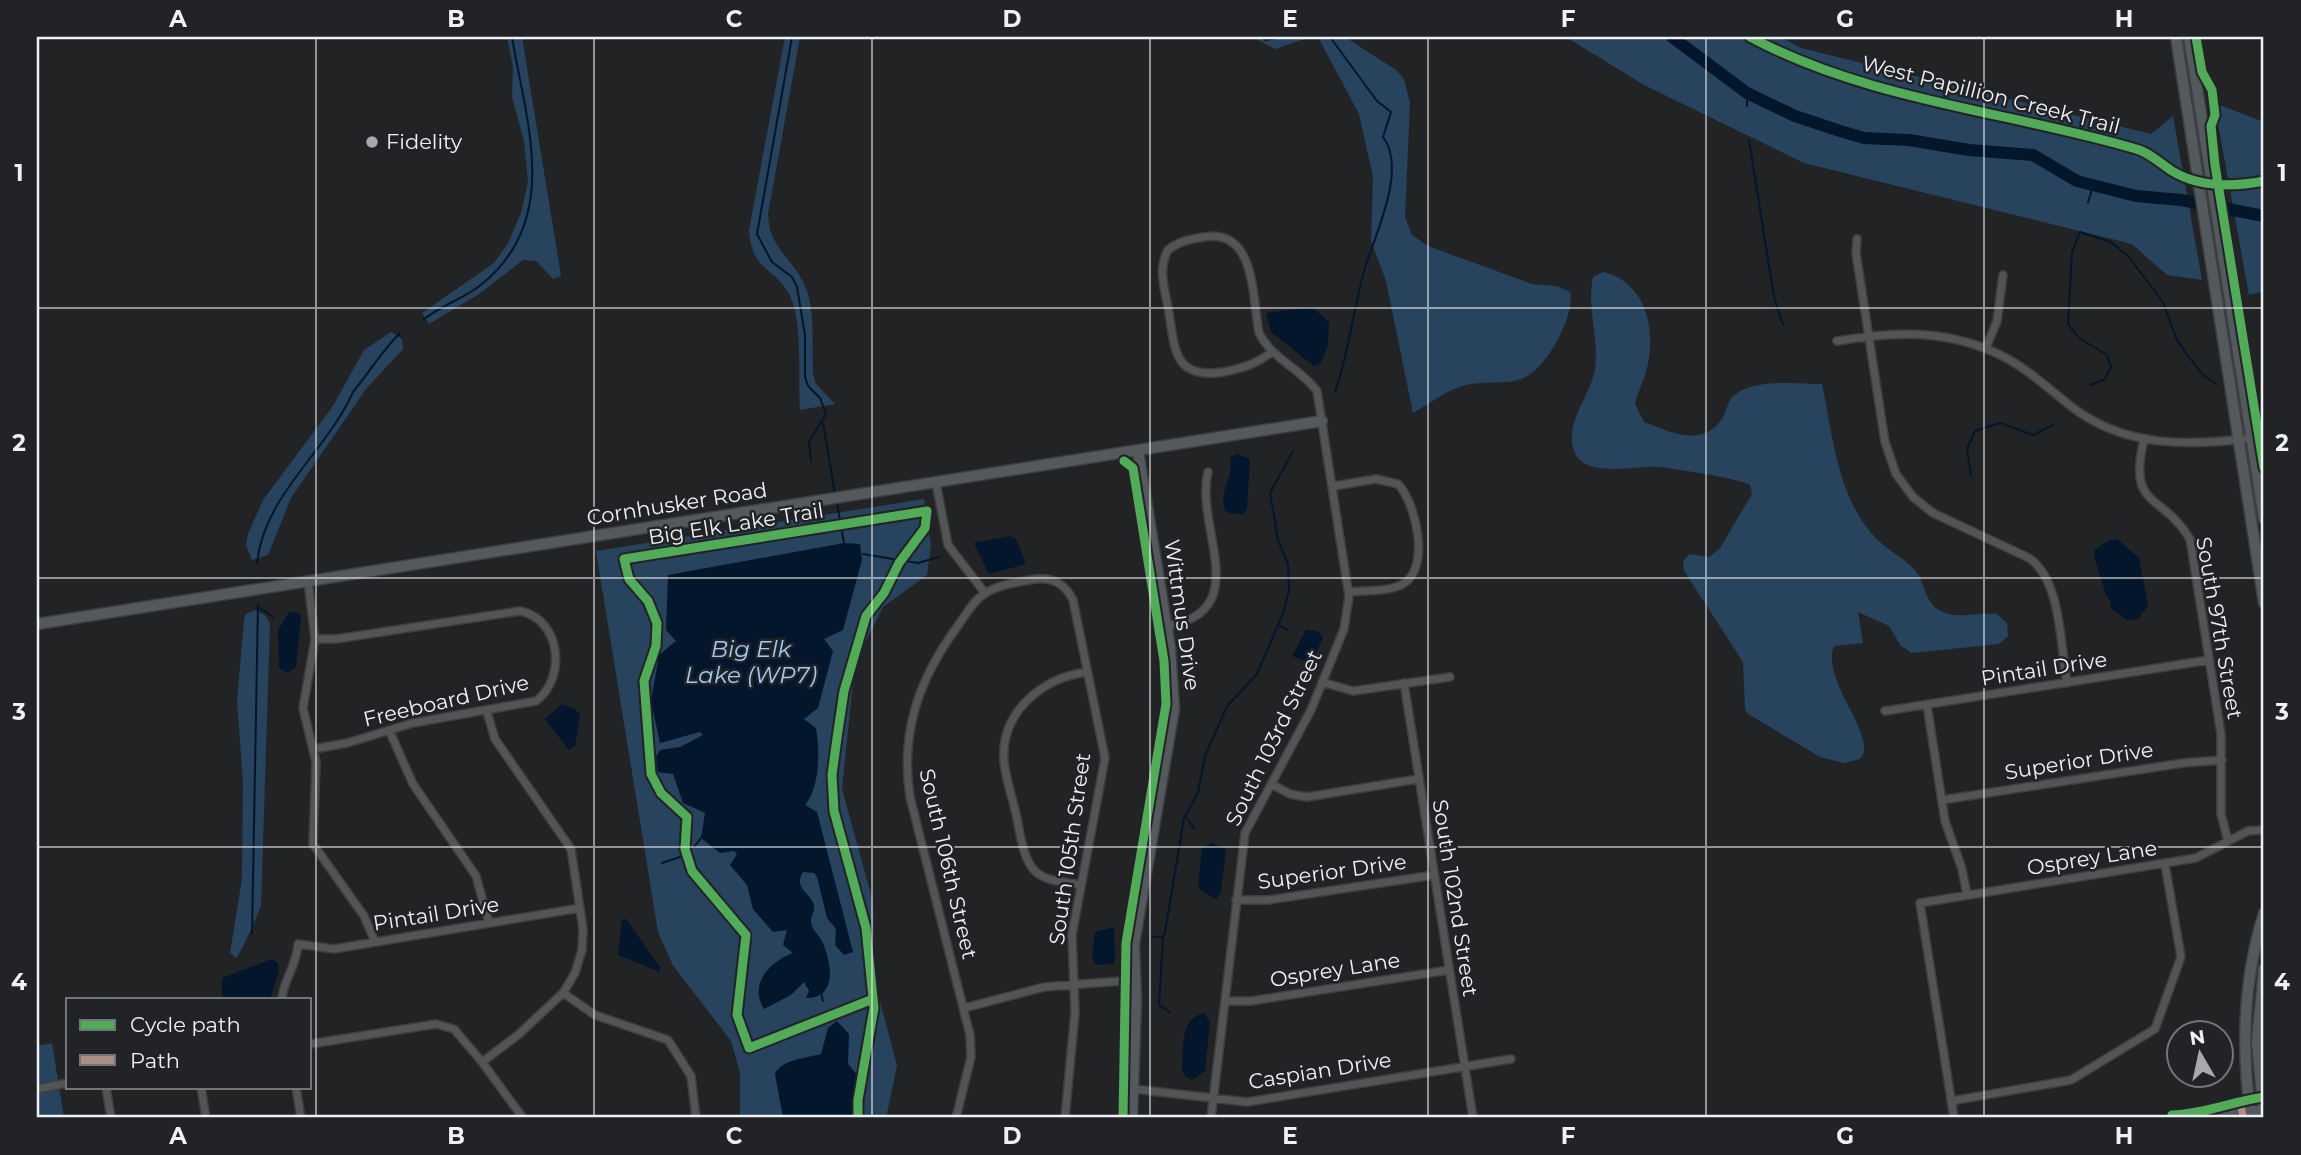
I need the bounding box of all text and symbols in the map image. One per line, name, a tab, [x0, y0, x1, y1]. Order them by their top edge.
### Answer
text: A	[168, 5, 187, 33]
text: B	[447, 5, 465, 33]
text: C	[726, 5, 743, 33]
text: D	[1003, 5, 1022, 33]
text: E	[1282, 5, 1298, 33]
text: F	[1561, 5, 1576, 33]
text: G	[1836, 5, 1854, 33]
text: H	[2115, 5, 2133, 33]
street label: West Papillion Creek Trail	[1859, 50, 2123, 139]
place label: Fidelity	[386, 129, 463, 154]
marker: Fidelity	[364, 134, 380, 150]
text: 1	[14, 159, 24, 187]
text: 1	[2277, 159, 2287, 187]
text: 2	[12, 429, 26, 457]
text: 2	[2275, 429, 2289, 457]
street label: Cornhusker Road	[585, 477, 769, 530]
street label: Big Elk Lake Trail	[646, 497, 825, 550]
street label: South 97th Street	[2191, 535, 2248, 721]
street label: Wittmus Drive	[1160, 538, 1205, 692]
water label: Big Elk Lake (WP7)	[685, 635, 817, 689]
street label: South 103rd Street	[1220, 646, 1327, 830]
street label: Pintail Drive	[1979, 646, 2109, 691]
street label: Freeboard Drive	[361, 669, 531, 732]
text: 3	[11, 698, 26, 726]
text: 3	[2274, 698, 2289, 726]
street label: Superior Drive	[2003, 736, 2155, 785]
street label: South 105th Street	[1044, 751, 1095, 946]
street label: South 106th Street	[914, 766, 983, 961]
street label: South 102nd Street	[1428, 798, 1483, 998]
street label: Osprey Lane	[2025, 835, 2159, 880]
street label: Superior Drive	[1256, 849, 1408, 894]
street label: Pintail Drive	[371, 891, 501, 936]
street label: Osprey Lane	[1268, 947, 1402, 992]
text: 4	[11, 968, 27, 996]
text: 4	[2274, 968, 2290, 996]
legend	[66, 998, 312, 1088]
text: Cycle path	[130, 1012, 241, 1037]
north arrow	[2164, 1018, 2234, 1088]
text: N	[2188, 1025, 2207, 1050]
street label: Caspian Drive	[1247, 1047, 1393, 1094]
text: Path	[130, 1048, 180, 1073]
text: A	[168, 1122, 187, 1150]
text: B	[447, 1122, 465, 1150]
text: C	[726, 1122, 743, 1150]
text: D	[1003, 1122, 1022, 1150]
text: E	[1282, 1122, 1298, 1150]
text: F	[1561, 1122, 1576, 1150]
text: G	[1836, 1122, 1854, 1150]
text: H	[2115, 1122, 2133, 1150]

